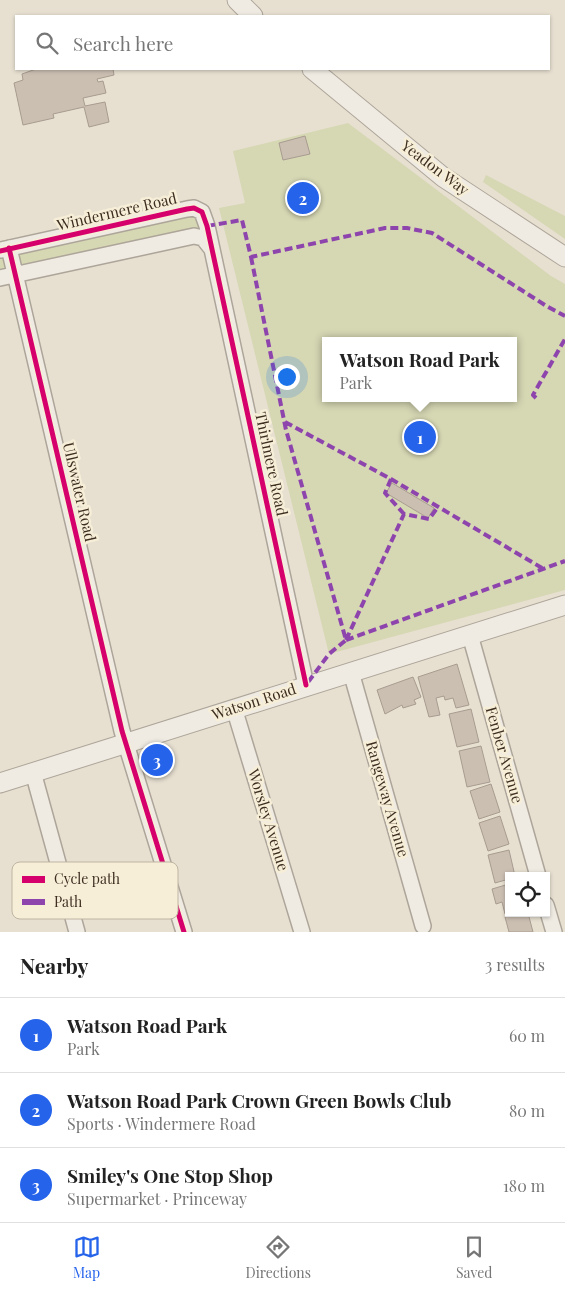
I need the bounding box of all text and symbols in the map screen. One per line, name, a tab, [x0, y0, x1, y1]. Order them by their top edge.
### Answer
search box	[15, 15, 550, 70]
icon: search	[33, 29, 61, 57]
text: Search here	[73, 30, 173, 56]
street label: Yeadon Way	[397, 135, 474, 199]
pin: 2	[287, 179, 319, 217]
street label: Windermere Road	[54, 187, 179, 235]
popup	[322, 337, 517, 402]
text: Watson Road Park	[339, 346, 500, 372]
your location	[274, 364, 300, 390]
text: Park	[339, 372, 372, 393]
street label: Thirlmere Road	[251, 410, 293, 518]
pin: 1	[404, 418, 436, 456]
street label: Ullswater Road	[59, 440, 101, 544]
street label: Watson Road	[208, 678, 299, 724]
street label: Fenber Avenue	[482, 704, 528, 805]
street label: Rangeway Avenue	[362, 738, 414, 859]
pin: 3	[141, 741, 173, 779]
street label: Worsley Avenue	[244, 765, 294, 873]
legend	[12, 862, 178, 919]
text: Cycle path	[54, 869, 121, 888]
map controls	[505, 872, 550, 917]
button: locate	[505, 872, 550, 917]
text: Path	[54, 892, 83, 911]
text: Nearby	[20, 951, 89, 979]
text: 3 results	[485, 954, 545, 975]
text: Watson Road Park	[67, 1012, 227, 1038]
text: 1	[33, 1025, 39, 1046]
text: 60 m	[509, 1025, 545, 1046]
text: Park	[67, 1038, 100, 1059]
text: Watson Road Park Crown Green Bowls Club	[67, 1087, 451, 1113]
text: 2	[32, 1100, 40, 1121]
text: 80 m	[509, 1100, 545, 1121]
text: Sports · Windermere Road	[67, 1113, 256, 1134]
text: Smiley's One Stop Shop	[67, 1162, 273, 1188]
text: 3	[32, 1175, 40, 1196]
text: 180 m	[503, 1175, 545, 1196]
text: Supermarket · Princeway	[67, 1188, 247, 1209]
tab: Map	[73, 1233, 101, 1282]
tab: Directions	[246, 1233, 311, 1282]
tab: Saved	[456, 1233, 492, 1282]

